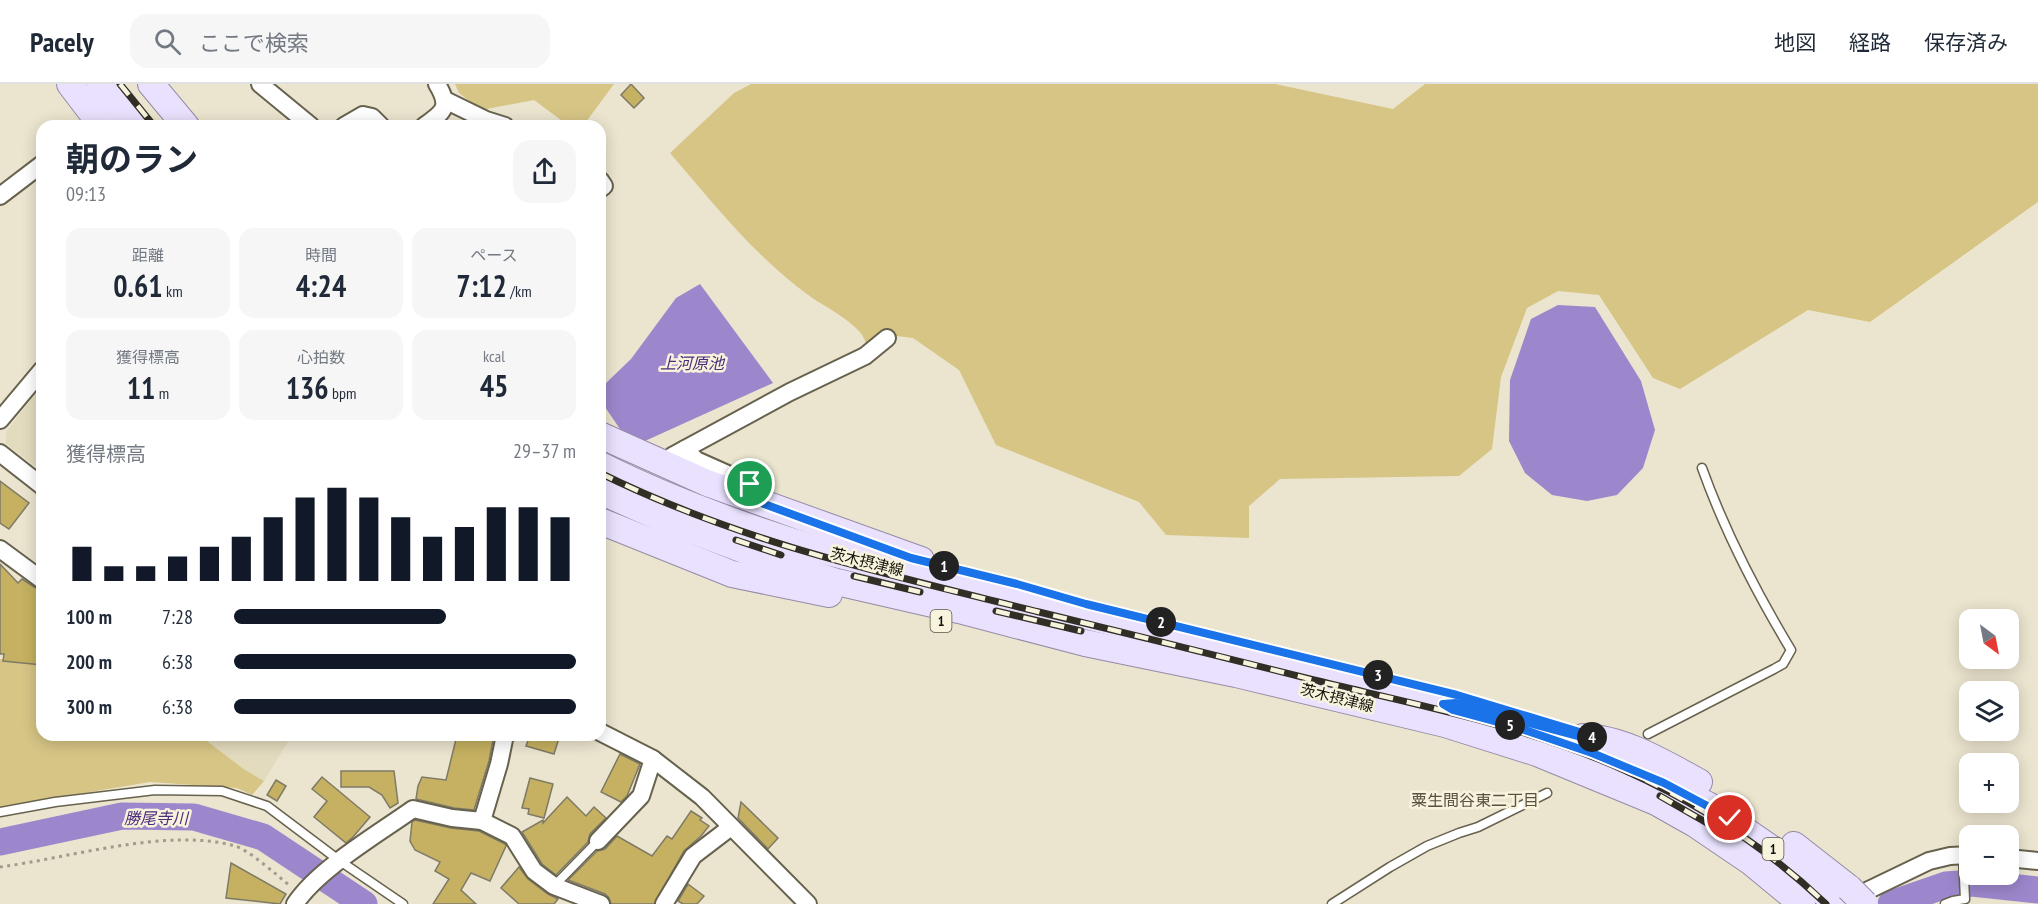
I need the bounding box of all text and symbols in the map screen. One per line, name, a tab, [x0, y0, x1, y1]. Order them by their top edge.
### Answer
search box	[130, 14, 550, 68]
text: Pacely	[30, 23, 94, 60]
icon: search	[151, 25, 184, 58]
text: ここで検索	[199, 29, 309, 57]
text: 地図	[1774, 29, 1816, 56]
text: 経路	[1849, 29, 1891, 56]
text: 保存済み	[1924, 29, 2008, 56]
text: 朝のラン	[66, 137, 198, 180]
button: share	[513, 140, 576, 203]
text: 09:13	[66, 181, 106, 207]
text: 距離	[132, 245, 164, 265]
text: 時間	[305, 245, 337, 265]
text: ペース	[470, 245, 518, 265]
text: 0.61	[113, 266, 163, 305]
text: 4:24	[296, 266, 346, 305]
text: 7:12	[456, 266, 507, 305]
text: km	[163, 281, 183, 301]
text: /km	[507, 281, 532, 301]
text: kcal	[483, 346, 505, 366]
text: 獲得標高	[116, 347, 180, 367]
text: 心拍数	[297, 347, 345, 367]
water label: 上河原池	[660, 353, 726, 373]
text: 45	[480, 366, 508, 405]
text: 11	[127, 368, 155, 407]
text: 136	[286, 368, 329, 407]
text: m	[155, 383, 169, 403]
text: bpm	[329, 383, 356, 403]
text: 29–37 m	[513, 438, 576, 464]
text: 獲得標高	[66, 441, 146, 467]
pin	[724, 458, 775, 509]
icon: arrive	[733, 467, 766, 500]
street label: 茨木摂津線	[828, 543, 906, 580]
pin: 1	[929, 551, 959, 581]
text: 1	[940, 556, 948, 576]
text: 100 m	[66, 604, 112, 630]
text: 7:28	[162, 604, 193, 630]
pin: 2	[1146, 607, 1176, 637]
north arrow	[1959, 609, 2019, 669]
map controls	[1959, 609, 2019, 885]
road number: 1	[930, 610, 952, 632]
text: 2	[1157, 612, 1165, 632]
text: 200 m	[66, 649, 112, 675]
text: 6:38	[162, 649, 193, 675]
pin: 3	[1363, 660, 1393, 690]
text: 3	[1374, 665, 1382, 685]
street label: 茨木摂津線	[1298, 679, 1376, 716]
button: layers	[1959, 681, 2019, 741]
text: 300 m	[66, 694, 112, 720]
text: 6:38	[162, 694, 193, 720]
pin: 5	[1495, 710, 1525, 740]
text: 5	[1506, 715, 1514, 735]
pin: 4	[1577, 722, 1607, 752]
text: 4	[1588, 727, 1596, 747]
button: +	[1959, 753, 2019, 813]
district label: 粟生間谷東二丁目	[1411, 790, 1539, 810]
pin	[1704, 792, 1755, 843]
icon: check	[1713, 801, 1746, 834]
water label: 勝尾寺川	[124, 808, 190, 828]
button: −	[1959, 825, 2019, 885]
road number: 1	[1762, 838, 1784, 860]

